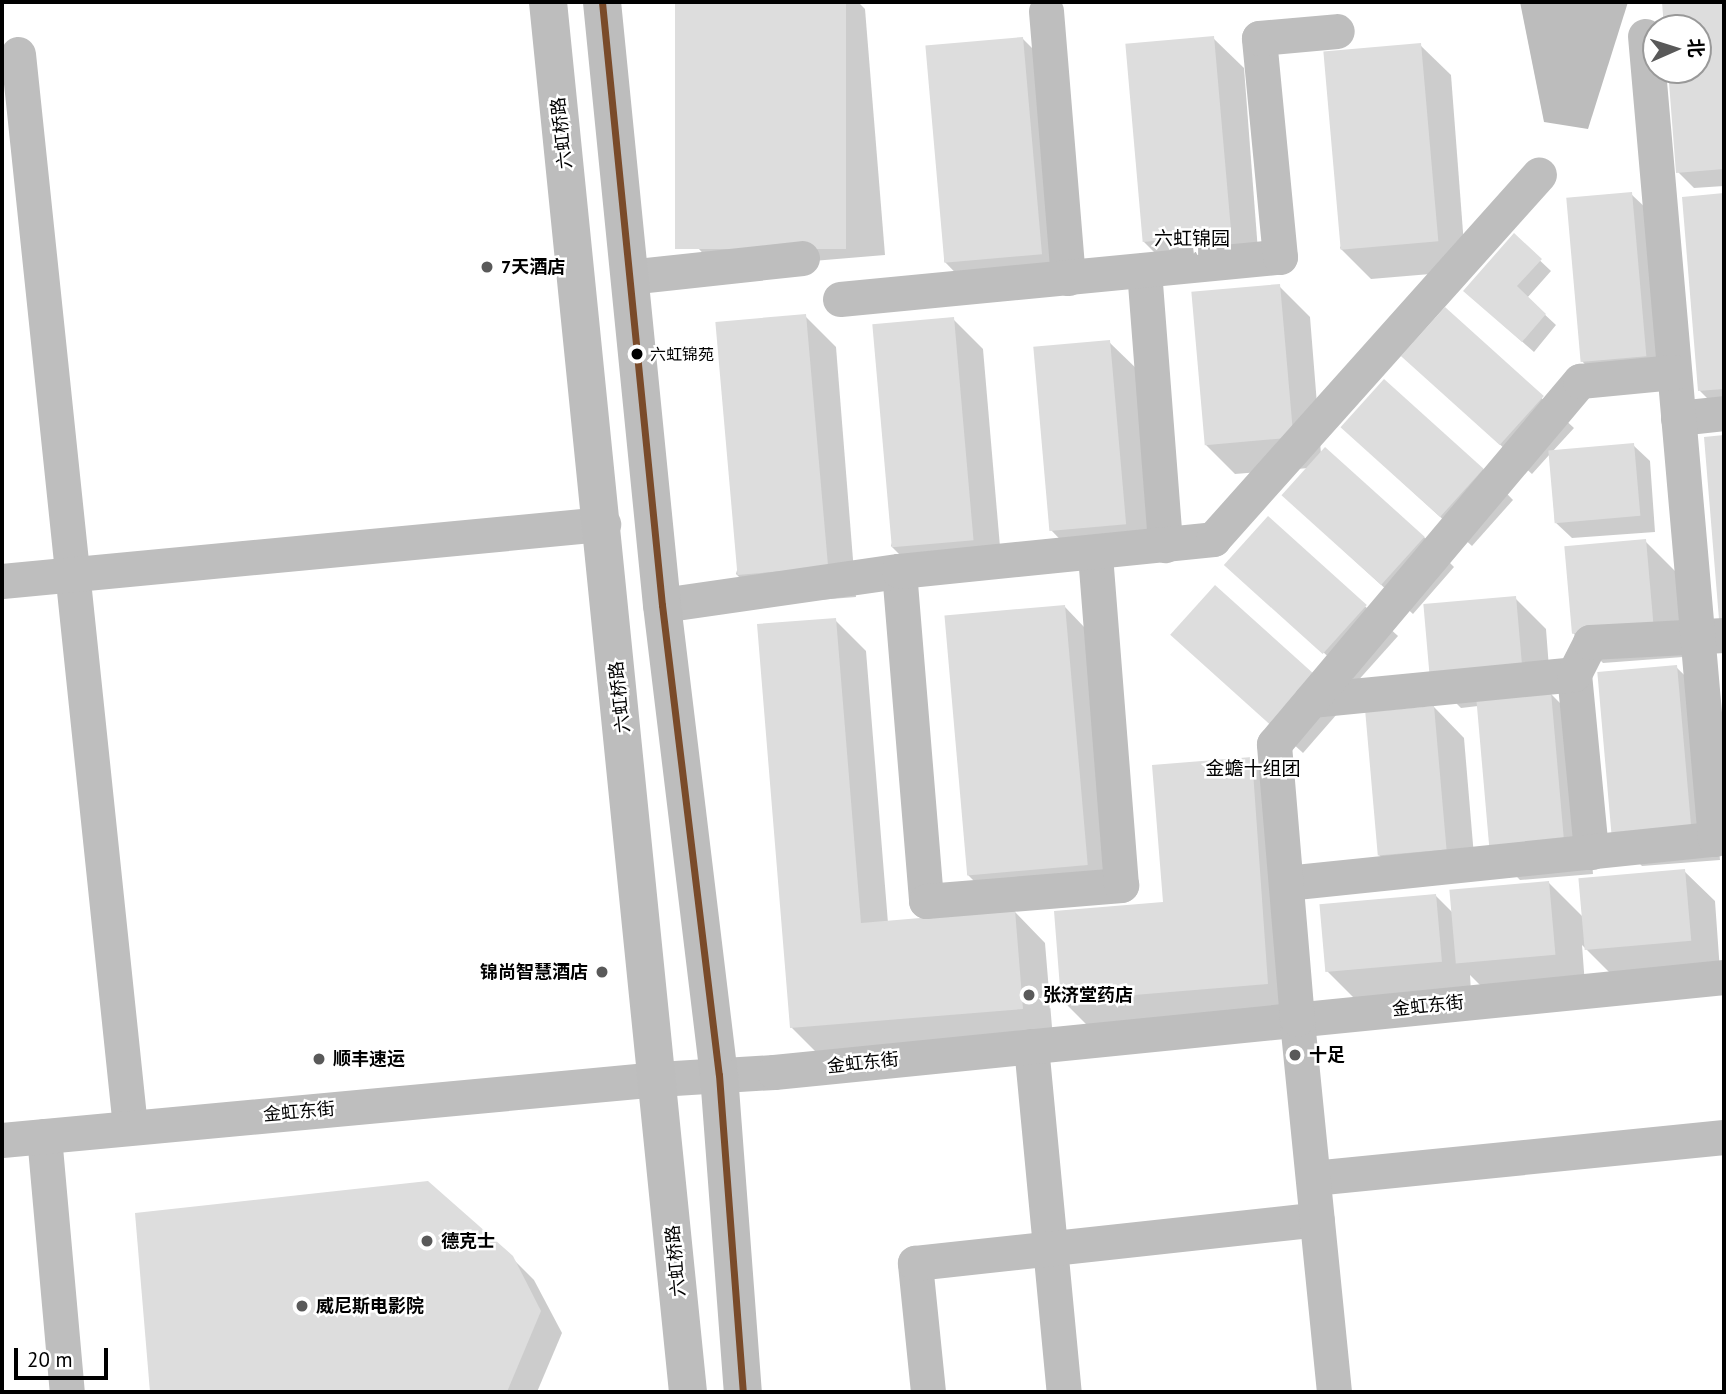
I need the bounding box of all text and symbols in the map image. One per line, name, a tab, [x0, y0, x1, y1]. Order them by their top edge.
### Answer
north arrow	[1642, 14, 1712, 84]
text: 北	[1683, 38, 1708, 58]
street label: 六虹桥路	[547, 96, 577, 170]
district label: 六虹锦园	[1154, 228, 1230, 250]
place label: 7天酒店	[501, 256, 565, 278]
marker: 7天酒店	[479, 259, 495, 275]
place label: 六虹锦苑	[650, 344, 714, 364]
marker: 六虹锦苑	[630, 347, 644, 361]
street label: 六虹桥路	[605, 660, 635, 734]
district label: 金蟾十组团	[1206, 758, 1300, 780]
place label: 锦尚智慧酒店	[480, 961, 588, 983]
marker: 锦尚智慧酒店	[594, 964, 610, 980]
place label: 张济堂药店	[1043, 984, 1133, 1006]
marker: 张济堂药店	[1021, 987, 1037, 1003]
street label: 金虹东街	[1391, 991, 1465, 1021]
place label: 十足	[1309, 1044, 1345, 1066]
marker: 十足	[1287, 1047, 1303, 1063]
place label: 顺丰速运	[333, 1048, 405, 1070]
street label: 金虹东街	[826, 1048, 900, 1078]
marker: 顺丰速运	[311, 1051, 327, 1067]
street label: 金虹东街	[262, 1098, 336, 1126]
street label: 六虹桥路	[662, 1224, 690, 1298]
place label: 德克士	[441, 1230, 495, 1252]
marker: 德克士	[419, 1233, 435, 1249]
place label: 威尼斯电影院	[316, 1295, 424, 1317]
marker: 威尼斯电影院	[294, 1298, 310, 1314]
scale bar	[18, 1334, 112, 1378]
text: 20 m	[27, 1346, 73, 1373]

